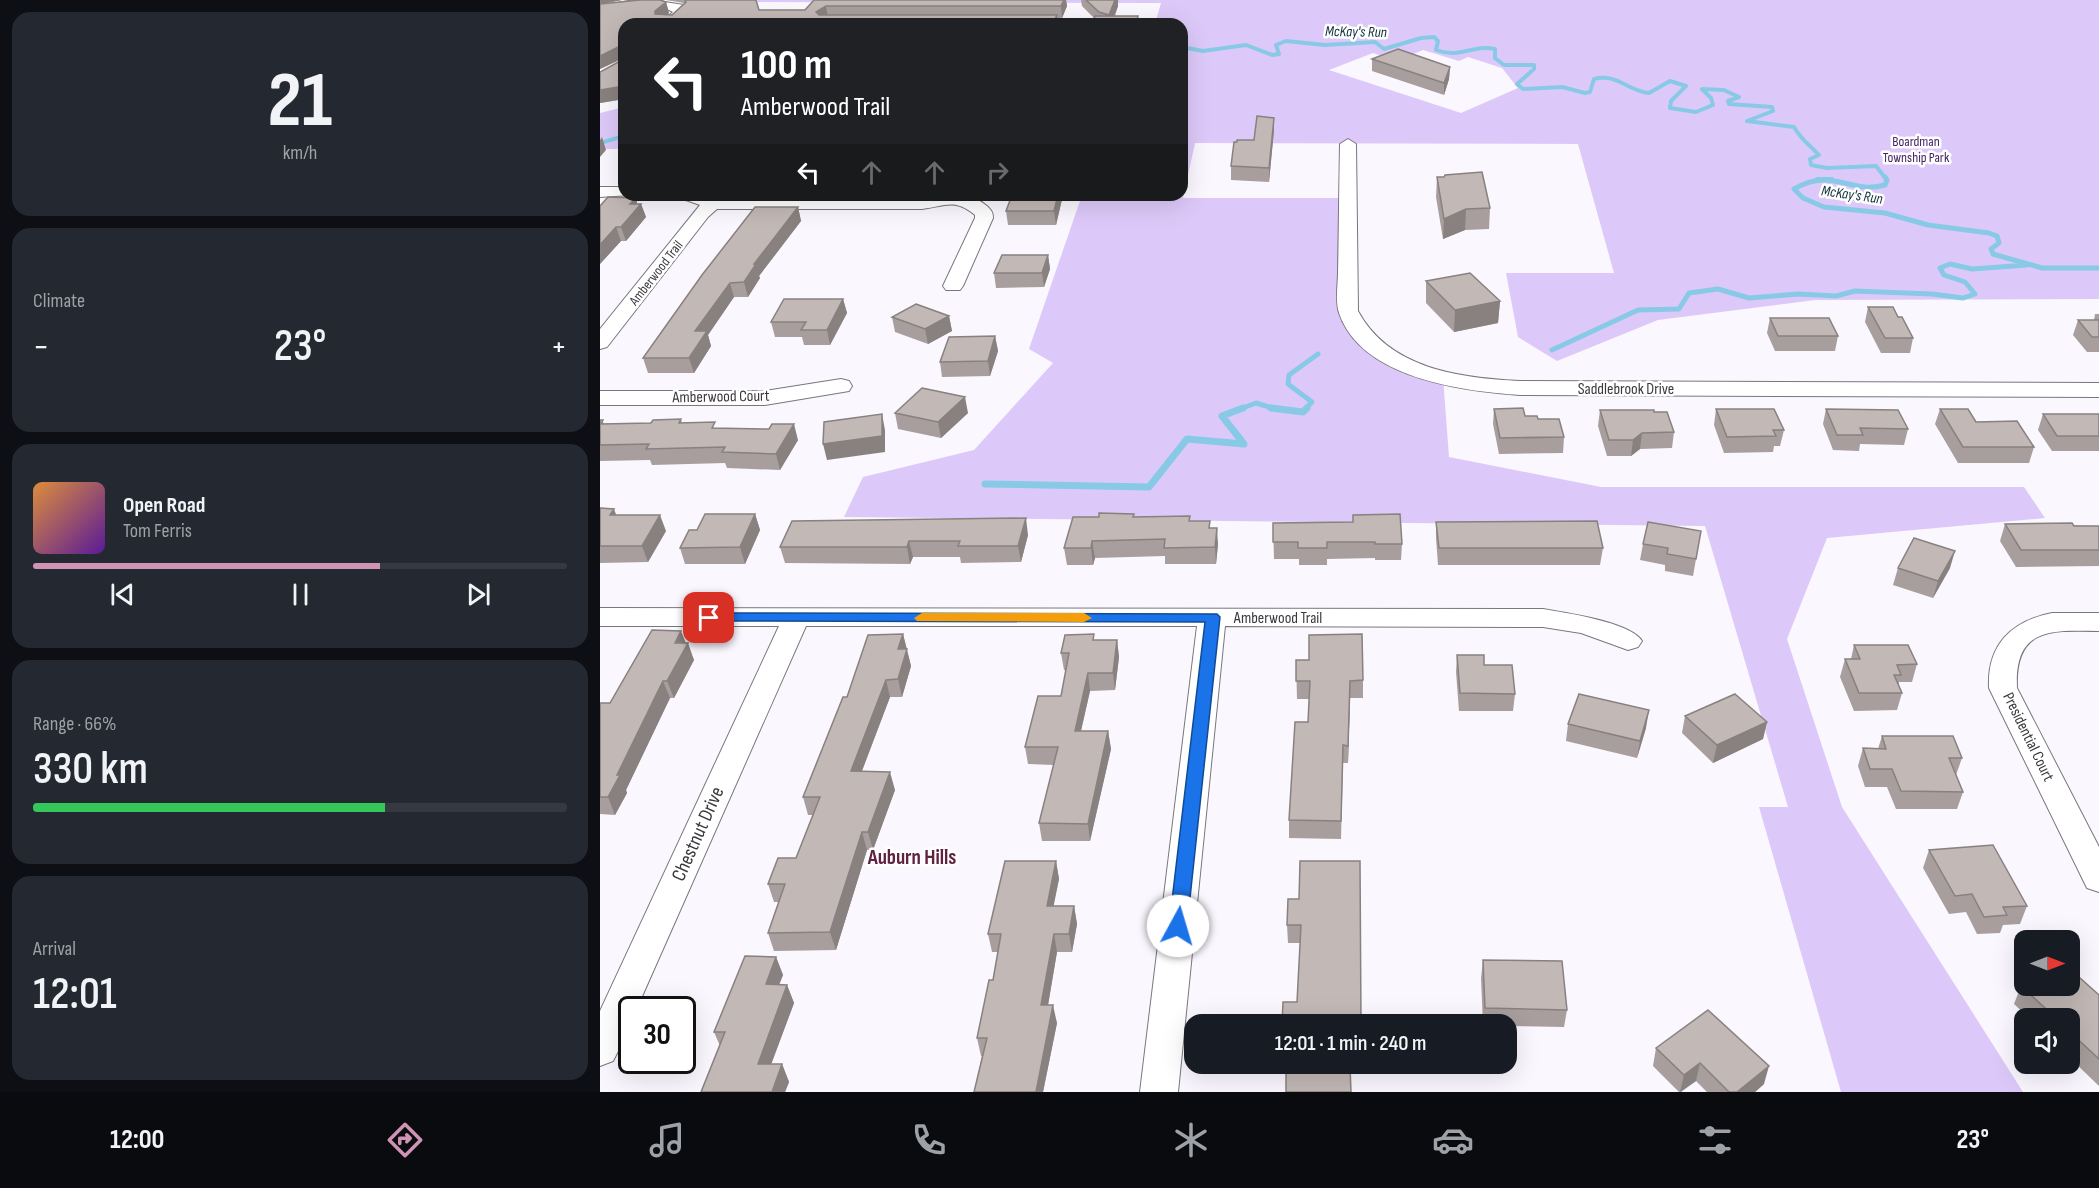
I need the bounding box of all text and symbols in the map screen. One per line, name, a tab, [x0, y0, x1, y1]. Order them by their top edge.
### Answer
water label: McKay's Run	[1325, 22, 1387, 42]
text: 100 m	[741, 40, 832, 91]
icon: left	[642, 42, 720, 120]
text: 21	[268, 55, 332, 148]
text: Amberwood Trail	[741, 91, 890, 123]
park label: Boardman Township Park	[1883, 133, 1950, 166]
text: km/h	[283, 141, 317, 165]
icon: left	[792, 156, 825, 189]
icon: ahead	[855, 156, 888, 189]
icon: ahead	[918, 156, 951, 189]
icon: right	[981, 156, 1014, 189]
water label: McKay's Run	[1820, 181, 1884, 209]
street label: Amberwood Trail	[625, 237, 687, 310]
text: Climate	[33, 289, 85, 313]
text: 23°	[274, 319, 326, 374]
text: −	[33, 327, 49, 367]
text: +	[551, 327, 567, 367]
street label: Saddlebrook Drive	[1578, 380, 1674, 399]
street label: Amberwood Court	[671, 387, 770, 407]
text: Open Road	[123, 492, 205, 519]
text: Tom Ferris	[123, 519, 192, 543]
icon: previous	[106, 578, 139, 611]
icon: pause	[284, 578, 317, 611]
icon: next	[462, 578, 495, 611]
pin	[683, 592, 734, 643]
icon: arrive	[692, 601, 725, 634]
street label: Amberwood Trail	[1233, 609, 1322, 628]
street label: Presidential Court	[1998, 689, 2058, 785]
text: Range · 66%	[33, 712, 117, 736]
text: 330 km	[33, 742, 148, 797]
street label: Chestnut Drive	[667, 783, 729, 885]
district label: Auburn Hills	[867, 845, 956, 870]
position arrow	[1146, 894, 1210, 958]
north arrow	[2014, 930, 2080, 996]
map controls	[2014, 930, 2080, 1074]
text: Arrival	[33, 937, 76, 961]
text: 12:01	[33, 967, 117, 1022]
speed limit sign: 30	[618, 996, 696, 1074]
button: sound	[2014, 1008, 2080, 1074]
text: 12:01 · 1 min · 240 m	[1275, 1030, 1426, 1057]
icon: directions	[384, 1119, 426, 1161]
icon: music	[646, 1119, 688, 1161]
icon: phone	[908, 1119, 950, 1161]
icon: climate	[1170, 1119, 1212, 1161]
icon: car	[1432, 1119, 1474, 1161]
icon: filters	[1694, 1119, 1736, 1161]
text: 12:00	[110, 1124, 164, 1156]
text: 23°	[1956, 1124, 1989, 1156]

